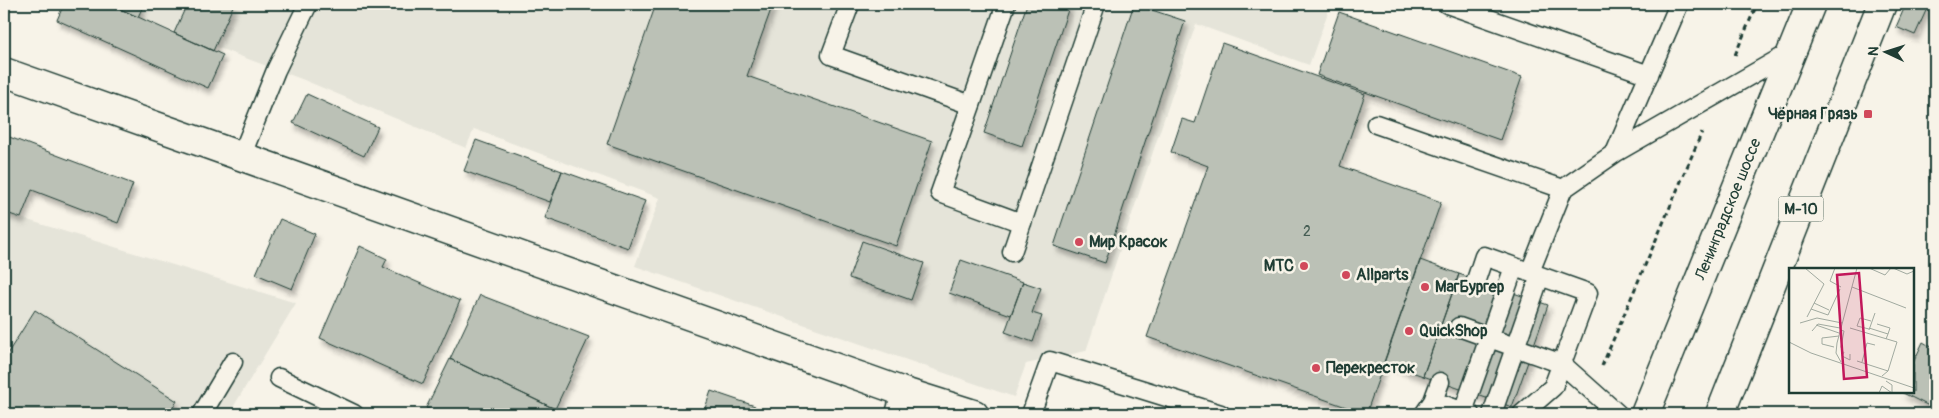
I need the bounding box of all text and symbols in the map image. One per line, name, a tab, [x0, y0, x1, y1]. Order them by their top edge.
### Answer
north arrow	[1862, 28, 1912, 78]
text: N	[1865, 46, 1882, 56]
place label: Чёрная Грязь	[1768, 104, 1858, 124]
marker: Чёрная Грязь	[1862, 108, 1874, 120]
street label: Ленинградское шоссе	[1690, 135, 1766, 284]
road number: М-10	[1778, 196, 1824, 222]
house number: 2	[1303, 223, 1311, 240]
place label: Мир Красок	[1089, 232, 1168, 252]
marker: Мир Красок	[1073, 236, 1085, 248]
place label: МТС	[1264, 256, 1294, 276]
marker: МТС	[1298, 260, 1310, 272]
place label: Allparts	[1356, 265, 1409, 285]
inset map	[1789, 268, 1914, 393]
marker: Allparts	[1340, 269, 1352, 281]
place label: МагБургер	[1435, 277, 1505, 297]
marker: МагБургер	[1419, 281, 1431, 293]
place label: QuickShop	[1419, 321, 1488, 341]
marker: QuickShop	[1403, 325, 1415, 337]
place label: Перекресток	[1326, 358, 1415, 378]
marker: Перекресток	[1310, 362, 1322, 374]

